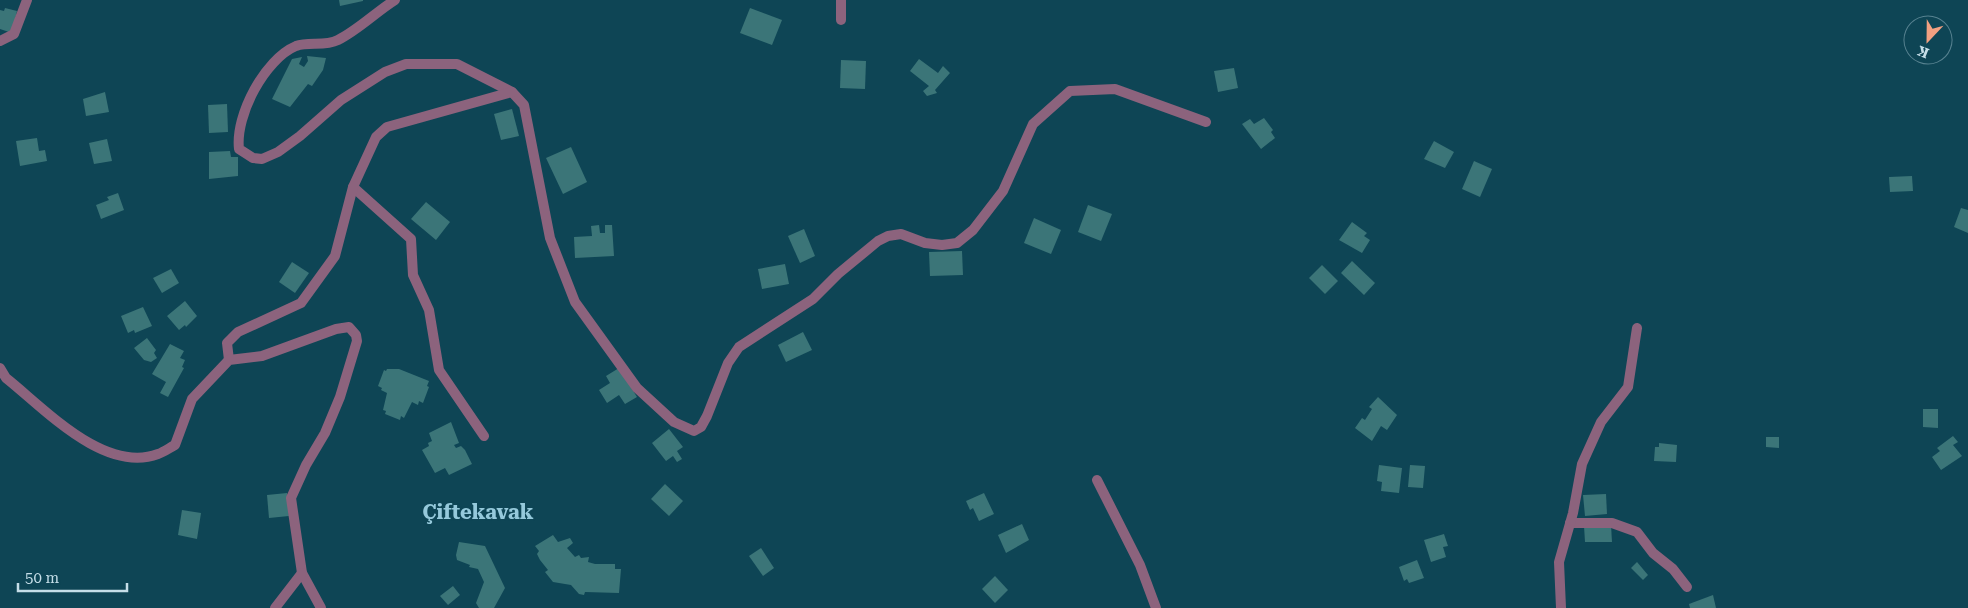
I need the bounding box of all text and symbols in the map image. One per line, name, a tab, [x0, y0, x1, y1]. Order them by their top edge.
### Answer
north arrow	[1903, 15, 1953, 65]
text: K	[1915, 43, 1931, 62]
district label: Çiftekavak	[422, 500, 534, 524]
scale bar	[18, 560, 126, 592]
text: 50 m	[25, 569, 60, 587]

